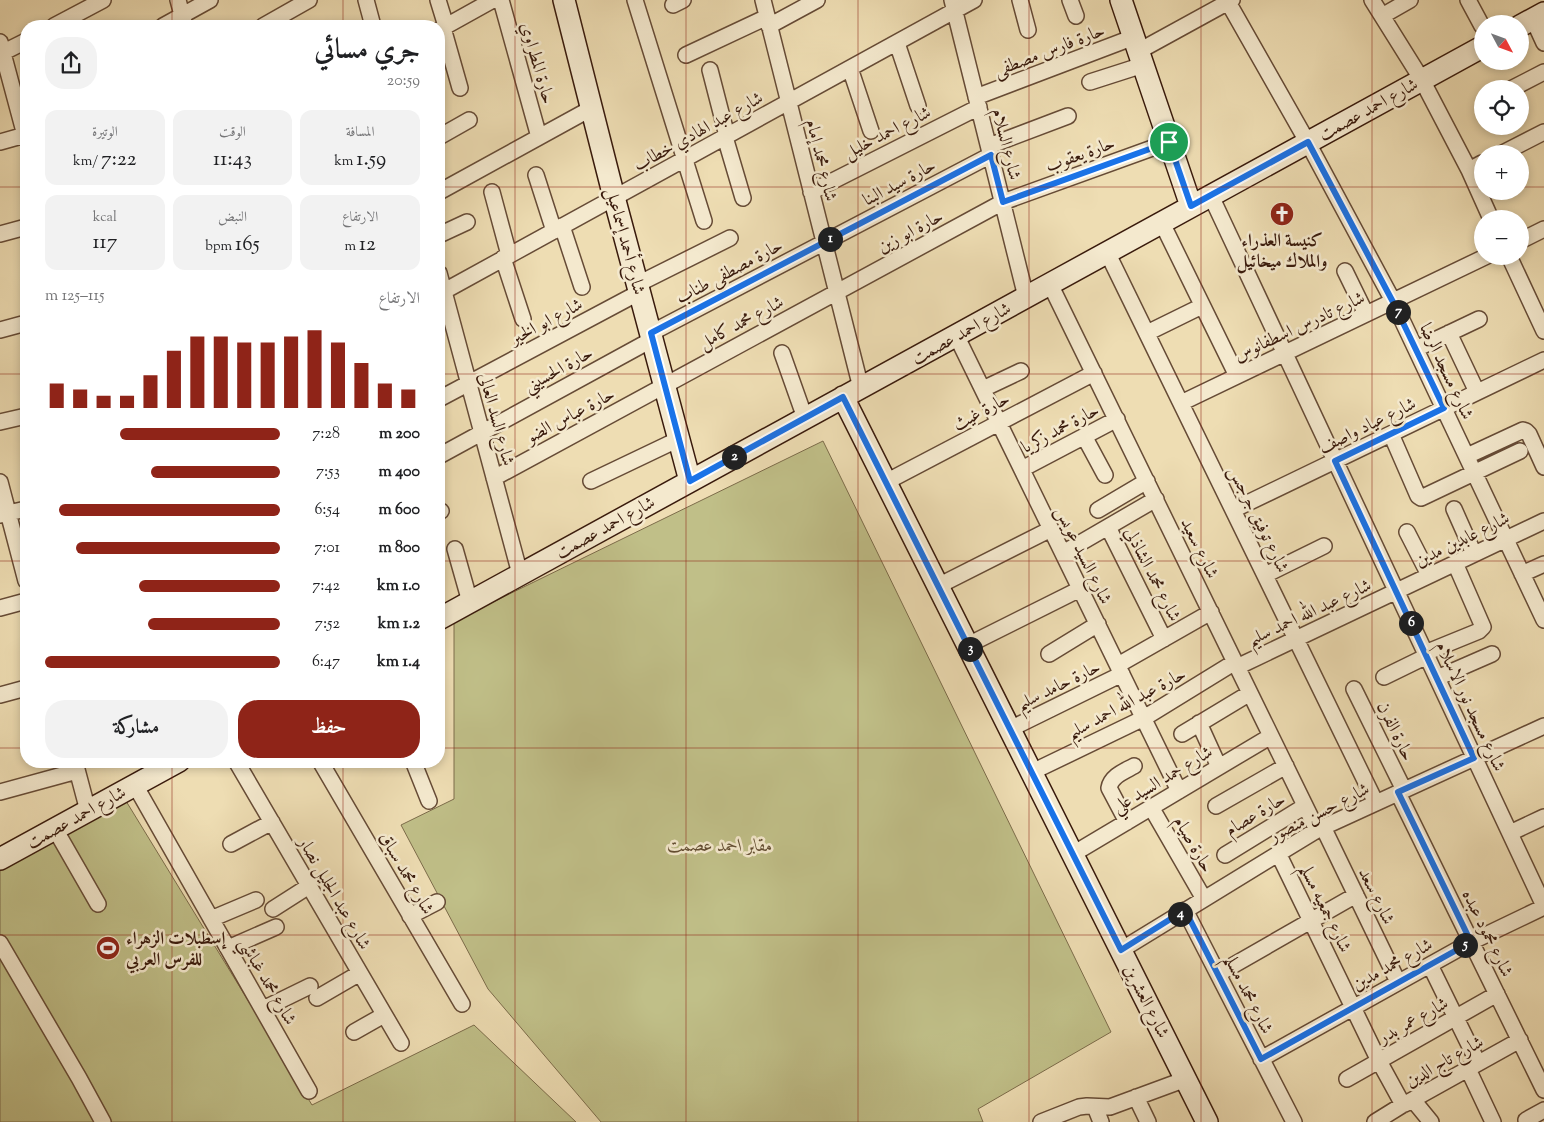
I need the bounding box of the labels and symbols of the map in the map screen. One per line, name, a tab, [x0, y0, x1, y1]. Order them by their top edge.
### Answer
north arrow	[1474, 15, 1529, 70]
street label: حارة فارس مصطفى	[990, 19, 1109, 85]
street label: حارة المطراوي	[512, 20, 560, 107]
street label: شارع احمد عصمت	[1314, 73, 1423, 149]
street label: شارع عبد الهادي خطاب	[629, 86, 769, 179]
street label: شارع احمد خليل	[840, 101, 936, 167]
street label: شارع السلام	[983, 106, 1026, 183]
street label: شارع محمد إمام	[796, 117, 843, 204]
pin	[1148, 121, 1190, 163]
street label: حارة يعقوب	[1042, 131, 1119, 180]
street label: حارة سيد البنا	[859, 154, 941, 214]
street label: شارع أحمد إسماعيل	[597, 185, 653, 298]
church icon: كنيسة العذراء والملاك ميخائيل	[1269, 201, 1295, 227]
street label: حارة ابو زين	[873, 205, 949, 261]
pin: 1	[818, 226, 842, 252]
place label: كنيسة العذراء والملاك ميخائيل	[1237, 229, 1327, 276]
street label: حارة مصطفى طناب	[672, 234, 788, 312]
street label: شارع تادرس اسطفانوس	[1230, 286, 1370, 370]
street label: شارع محمد كامل	[695, 290, 789, 357]
street label: شارع ابو الخير	[504, 293, 588, 354]
street label: شارع احمد عصمت	[907, 297, 1016, 373]
pin: 7	[1386, 300, 1410, 324]
street label: شارع مسجد الرضا	[1411, 319, 1479, 424]
street label: حارة الحسيني	[520, 341, 599, 402]
street label: شارع السد العالى	[470, 370, 520, 469]
street label: حارة عباس الضو	[520, 382, 620, 452]
street label: حارة غيث	[949, 387, 1015, 439]
street label: شارع عياد واصف	[1315, 392, 1421, 462]
street label: حارة محمد زكريا	[1017, 398, 1105, 461]
pin: 2	[722, 444, 746, 470]
street label: شارع توفيق جرجس	[1220, 462, 1294, 578]
street label: شارع احمد عصمت	[551, 491, 660, 567]
street label: شارع السيد عويس	[1047, 502, 1117, 609]
street label: شارع عابدين مدين	[1411, 507, 1515, 575]
street label: شارع سعيد	[1172, 514, 1224, 584]
street label: شارع محمد الشاذلي	[1116, 523, 1186, 627]
street label: شارع عبد الله احمد سليم	[1242, 571, 1378, 657]
pin: 6	[1398, 610, 1424, 636]
pin: 3	[958, 636, 982, 662]
street label: شارع مسجد نور الاسلام	[1427, 637, 1511, 777]
street label: حارة حامد سليم	[1012, 655, 1107, 721]
street label: حارة عبد الله احمد سليم	[1061, 660, 1193, 750]
street label: حارة الفرن	[1369, 698, 1420, 766]
street label: شارع حمد السيد علي	[1108, 740, 1219, 823]
street label: شارع حسن منصور	[1263, 777, 1375, 851]
street label: شارع احمد عصمت	[22, 781, 131, 857]
street label: حارة عصام	[1221, 787, 1292, 845]
street label: حارة صيام	[1165, 812, 1219, 879]
street label: شارع محمد سباق	[371, 828, 439, 920]
street label: شارع عبد الجليل نصار	[289, 831, 376, 955]
park label: مقابر احمد عصمت	[667, 834, 773, 860]
street label: شارع جمعيه مسلم	[1289, 860, 1357, 959]
street label: شارع سعد	[1350, 864, 1400, 930]
street label: شارع محمود عبده	[1454, 886, 1519, 982]
pin: 4	[1168, 902, 1192, 926]
place label: إسطبلات الزهراء للفرس العربي	[125, 927, 228, 974]
pin: 5	[1452, 932, 1478, 958]
street label: شارع محمد مدين	[1348, 933, 1438, 999]
street label: شارع محمد غباشي	[229, 934, 302, 1031]
sports icon: إسطبلات الزهراء للفرس العربي	[95, 935, 121, 961]
street label: شارع محمد مسلم	[1213, 950, 1278, 1041]
street label: شارع العشرين	[1116, 960, 1175, 1043]
street label: شارع عمر بدر	[1372, 992, 1454, 1053]
street label: شارع تاج الدين	[1401, 1030, 1490, 1096]

